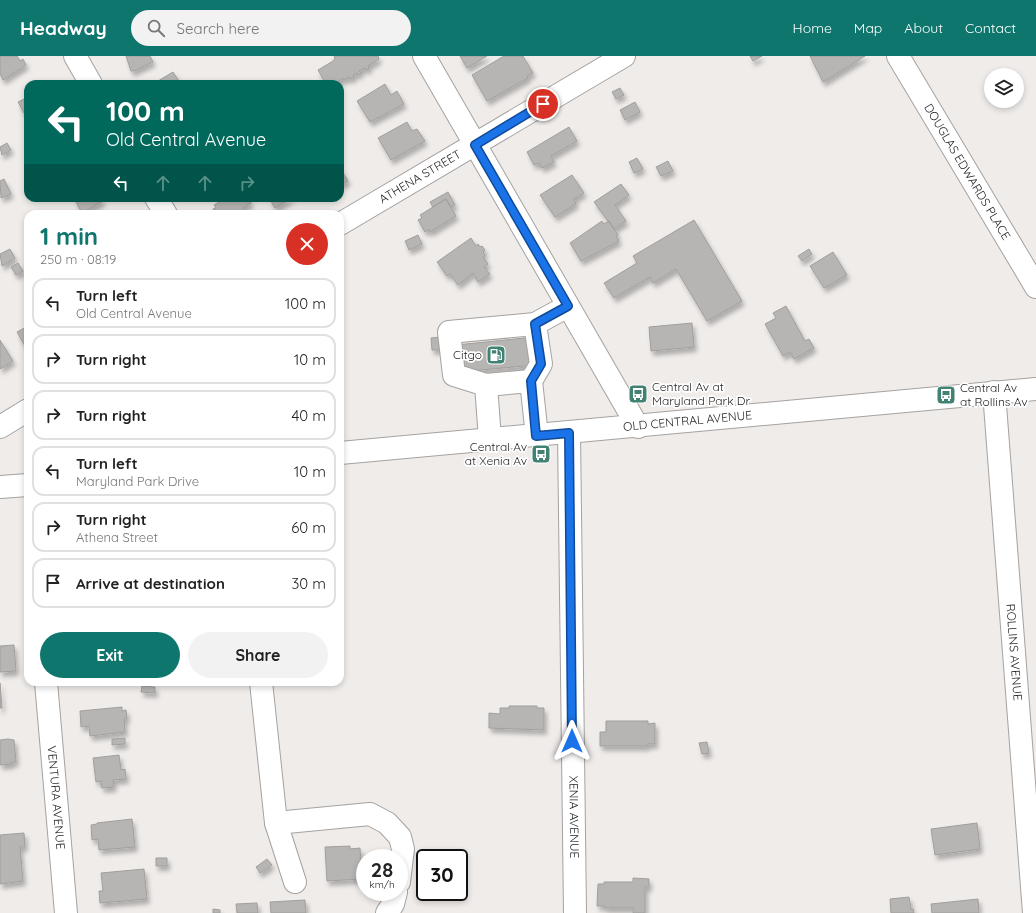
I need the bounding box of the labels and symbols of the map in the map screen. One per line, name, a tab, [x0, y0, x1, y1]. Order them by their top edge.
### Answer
pin	[526, 87, 560, 121]
street label: DOUGLAS EDWARDS PLACE	[921, 101, 1014, 243]
street label: ATHENA STREET	[376, 146, 463, 206]
fuel station icon: Citgo	[485, 344, 507, 366]
place label: Citgo	[453, 347, 482, 362]
place label: Central Av at Maryland Park Dr	[652, 379, 750, 408]
place label: Central Av at Rollins Av	[960, 380, 1028, 409]
bus stop icon: Central Av at Maryland Park Dr	[627, 383, 649, 405]
bus stop icon: Central Av at Rollins Av	[935, 384, 957, 406]
street label: OLD CENTRAL AVENUE	[622, 407, 753, 434]
place label: Central Av at Xenia Av	[465, 439, 527, 468]
bus stop icon: Central Av at Xenia Av	[530, 443, 552, 465]
street label: ROLLINS AVENUE	[1003, 603, 1026, 701]
position arrow	[551, 720, 593, 762]
street label: VENTURA AVENUE	[45, 745, 68, 850]
street label: XENIA AVENUE	[566, 776, 582, 858]
speed limit sign: 30	[416, 849, 468, 901]

